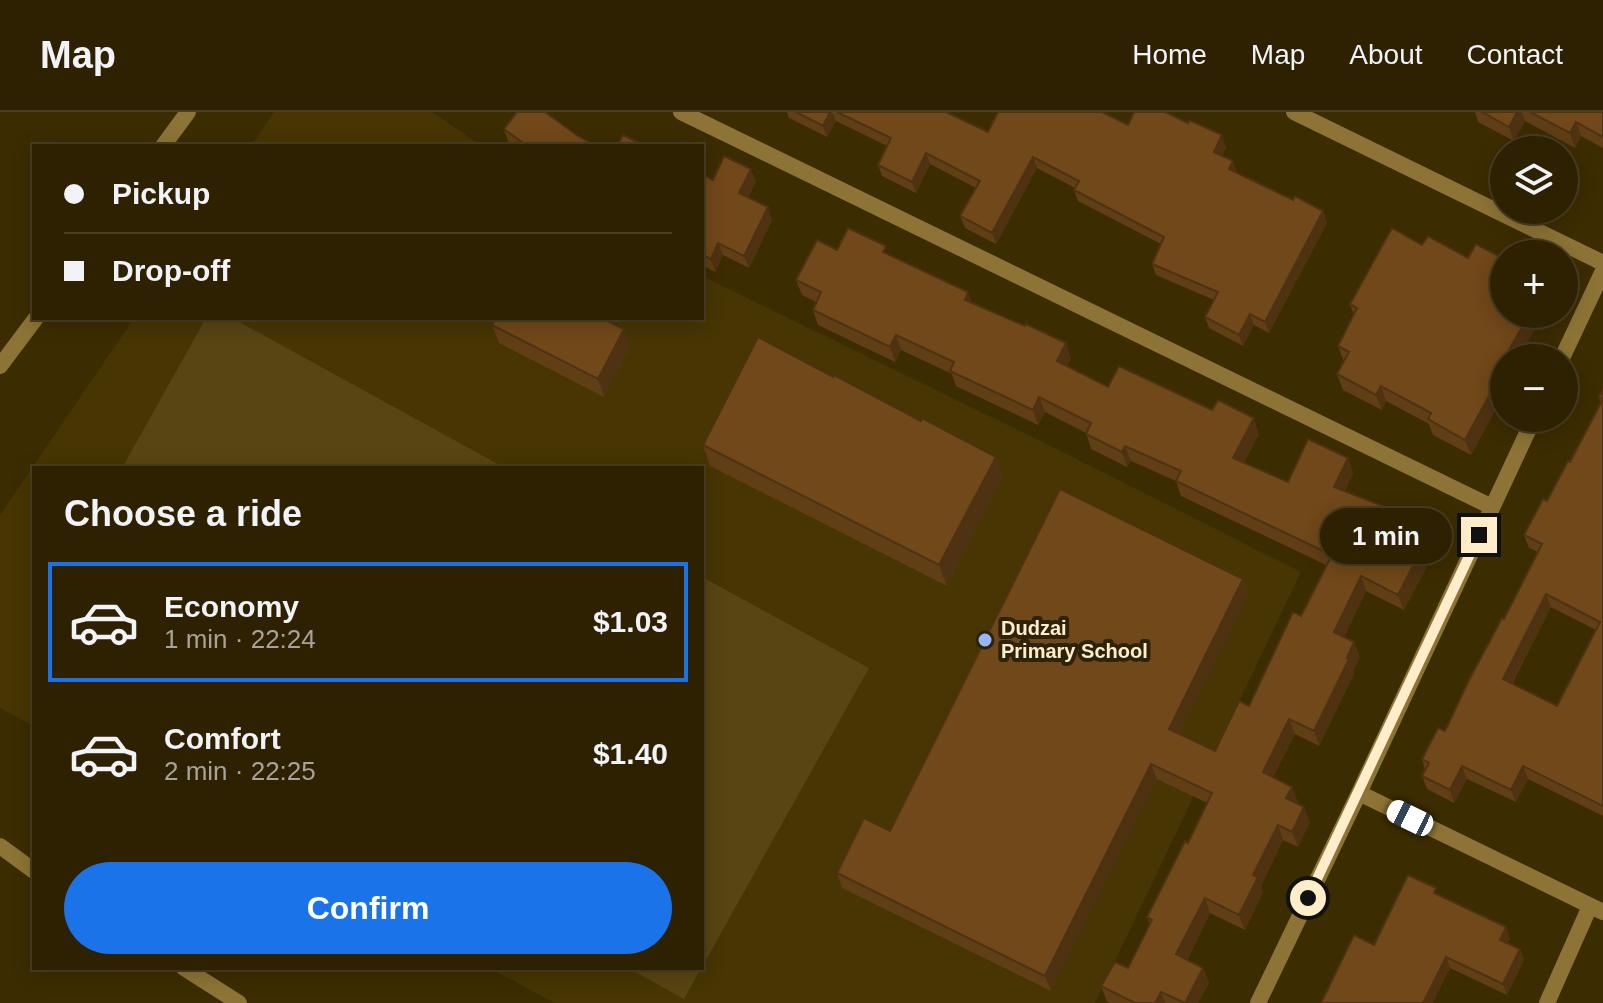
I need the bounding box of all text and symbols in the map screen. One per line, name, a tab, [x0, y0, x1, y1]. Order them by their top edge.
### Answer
text: Map	[40, 34, 116, 76]
text: Home	[1132, 39, 1207, 70]
text: Map	[1251, 39, 1305, 70]
text: About	[1349, 39, 1423, 70]
text: Contact	[1467, 39, 1563, 70]
map controls	[1490, 136, 1578, 432]
button: layers	[1490, 136, 1578, 224]
text: Pickup	[112, 177, 210, 210]
button: +	[1490, 240, 1578, 328]
text: Drop-off	[112, 254, 230, 287]
button: −	[1490, 344, 1578, 432]
text: Choose a ride	[64, 493, 302, 534]
callout: 1 min	[1319, 507, 1451, 563]
route end	[1461, 517, 1497, 553]
text: 1 min	[1352, 521, 1420, 551]
icon: car	[68, 586, 140, 658]
text: Economy	[164, 590, 299, 623]
text: $1.03	[593, 605, 668, 638]
place label: Dudzai Primary School	[1001, 617, 1148, 662]
text: 1 min · 22:24	[164, 624, 316, 654]
marker: Dudzai Primary School	[976, 631, 994, 649]
icon: car	[68, 718, 140, 790]
text: Comfort	[164, 722, 281, 755]
text: $1.40	[593, 737, 668, 770]
text: 2 min · 22:25	[164, 756, 316, 786]
car	[1383, 797, 1437, 839]
button: Confirm	[64, 862, 672, 954]
route start	[1290, 880, 1326, 916]

